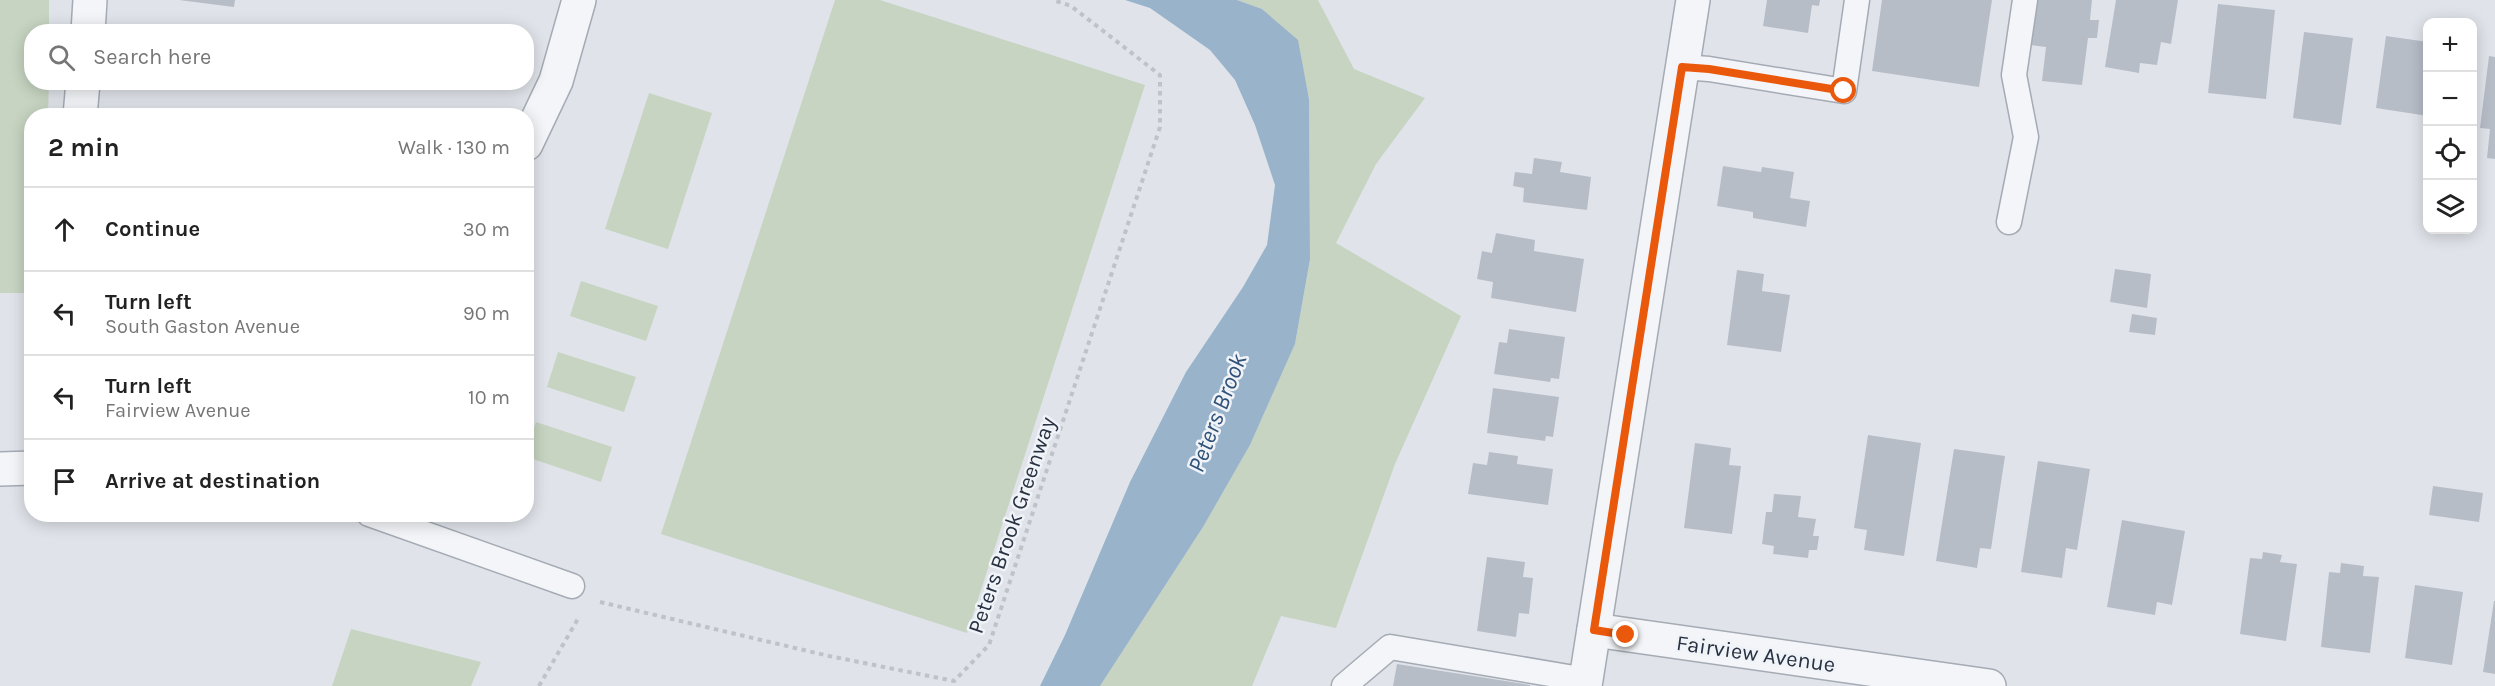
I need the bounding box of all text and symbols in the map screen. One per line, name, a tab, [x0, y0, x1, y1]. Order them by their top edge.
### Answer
map controls	[2423, 18, 2477, 234]
button: +	[2423, 18, 2477, 72]
search box	[24, 24, 534, 90]
icon: search	[45, 41, 78, 74]
text: Search here	[93, 44, 211, 70]
button: −	[2423, 72, 2477, 126]
route start	[1830, 77, 1856, 103]
button: locate	[2423, 126, 2477, 180]
text: 2 min	[48, 132, 120, 163]
text: Walk · 130 m	[398, 136, 510, 159]
button: layers	[2423, 180, 2477, 234]
icon: ahead	[48, 213, 81, 246]
text: Continue	[105, 216, 200, 242]
text: 30 m	[463, 218, 510, 241]
text: Turn left	[105, 289, 192, 315]
icon: left	[48, 297, 81, 330]
text: 90 m	[463, 302, 510, 325]
text: South Gaston Avenue	[105, 315, 300, 338]
water label: Peters Brook	[1182, 349, 1253, 476]
text: Turn left	[105, 373, 192, 399]
icon: left	[48, 381, 81, 414]
text: 10 m	[468, 386, 510, 409]
text: Fairview Avenue	[105, 399, 251, 422]
street label: Peters Brook Greenway	[963, 414, 1061, 637]
icon: arrive	[48, 465, 81, 498]
text: Arrive at destination	[105, 468, 320, 494]
route end	[1612, 621, 1638, 647]
street label: Fairview Avenue	[1675, 630, 1837, 678]

